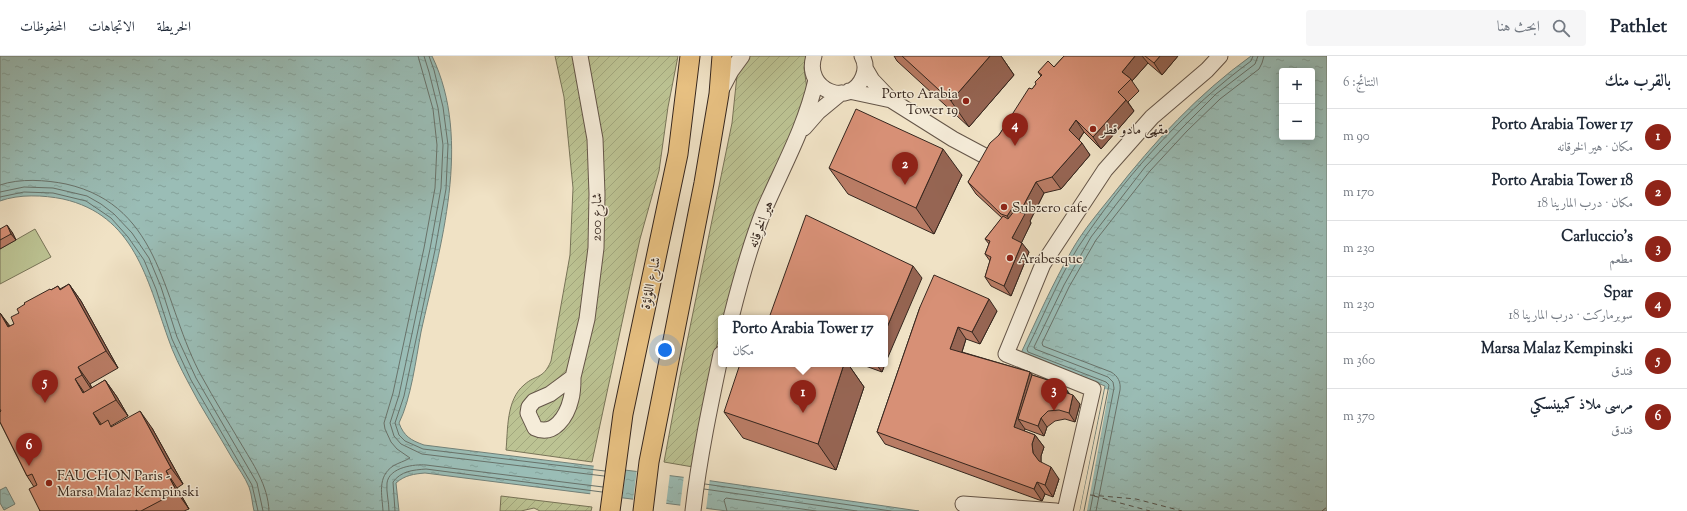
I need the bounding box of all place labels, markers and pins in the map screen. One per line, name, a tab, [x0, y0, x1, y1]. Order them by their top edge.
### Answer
place label: Porto Arabia Tower 19	[882, 85, 959, 121]
marker: Porto Arabia Tower 19	[961, 96, 971, 106]
pin: 4	[1002, 113, 1028, 146]
place label: مقهى مادو قطر	[1099, 121, 1169, 141]
marker: مقهى مادو قطر	[1088, 124, 1098, 134]
pin: 2	[892, 152, 918, 185]
place label: Subzero cafe	[1012, 199, 1088, 219]
marker: Subzero cafe	[999, 202, 1009, 212]
place label: Arabesque	[1018, 250, 1083, 270]
marker: Arabesque	[1005, 253, 1015, 263]
pin: 5	[32, 370, 58, 403]
pin: 3	[1041, 378, 1067, 411]
pin: 1	[790, 380, 816, 413]
pin: 6	[16, 433, 42, 466]
place label: FAUCHON Paris - Marsa Malaz Kempinski	[57, 467, 199, 503]
marker: FAUCHON Paris - Marsa Malaz Kempinski	[44, 478, 54, 488]

